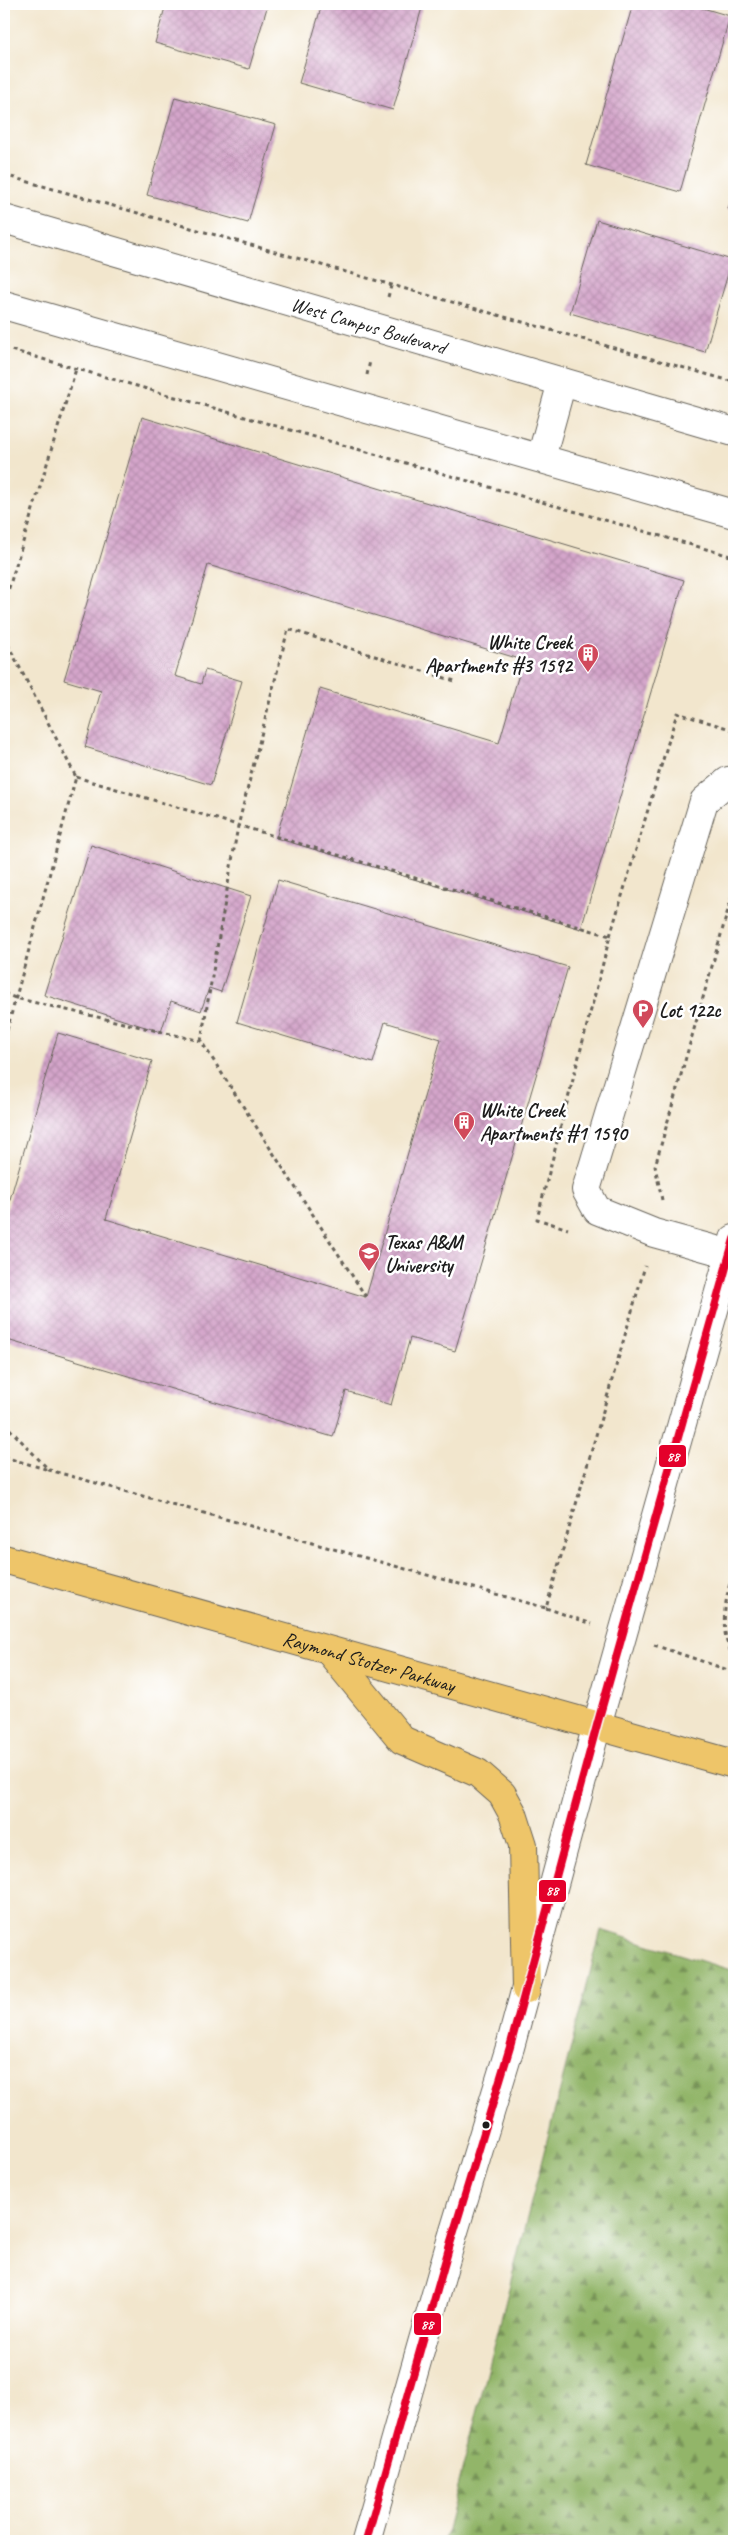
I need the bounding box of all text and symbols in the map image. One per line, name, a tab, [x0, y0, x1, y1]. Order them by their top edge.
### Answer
street label: West Campus Boulevard	[288, 292, 452, 361]
place label: White Creek Apartments #3 1592	[425, 630, 575, 678]
building icon: White Creek Apartments #3 1592	[576, 642, 600, 673]
parking icon: Lot 122c	[631, 998, 655, 1029]
place label: Lot 122c	[659, 998, 722, 1023]
place label: White Creek Apartments #1 1590	[480, 1098, 629, 1146]
building icon: White Creek Apartments #1 1590	[452, 1110, 476, 1141]
place label: Texas A&M University	[385, 1230, 464, 1278]
school or university icon: Texas A&M University	[357, 1241, 381, 1272]
line badge: 88	[658, 1444, 687, 1468]
text: 88	[667, 1448, 681, 1465]
street label: Raymond Stotzer Parkway	[280, 1626, 460, 1699]
line badge: 88	[538, 1879, 567, 1903]
text: 88	[546, 1882, 560, 1899]
unlabelled marker	[481, 2120, 491, 2130]
line badge: 88	[413, 2312, 442, 2336]
text: 88	[421, 2316, 435, 2333]

